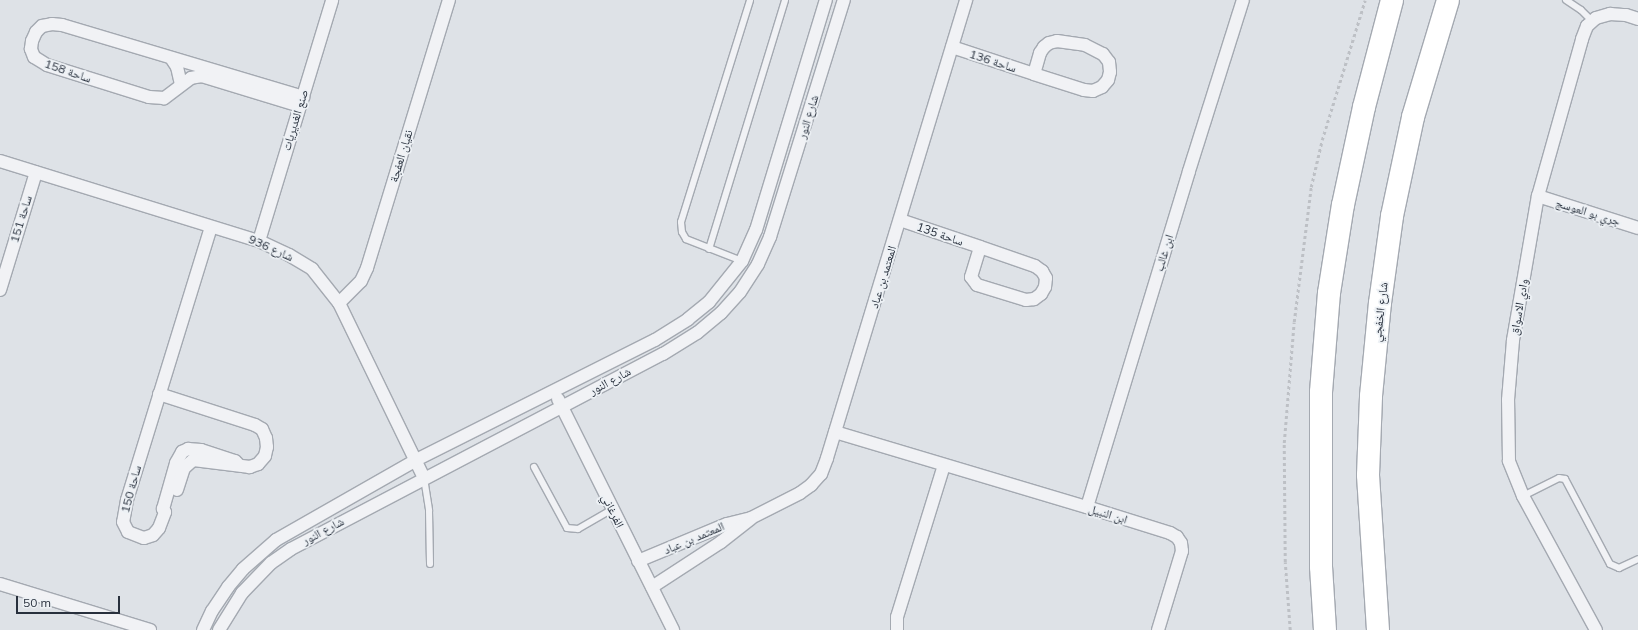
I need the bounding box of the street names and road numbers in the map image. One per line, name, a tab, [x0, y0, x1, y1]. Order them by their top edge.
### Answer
street label: ساحة 136	[968, 47, 1018, 75]
street label: ساحة 158	[43, 56, 93, 86]
street label: صنع الغديريات	[279, 88, 311, 152]
street label: شارع النور	[795, 93, 821, 141]
street label: نقيان العفجة	[386, 128, 416, 184]
street label: ساحة 151	[7, 194, 35, 244]
street label: جري بو العوسج	[1554, 195, 1622, 229]
street label: ساحة 135	[915, 219, 965, 249]
street label: شارع 936	[246, 232, 296, 264]
street label: ابن غالب	[1152, 233, 1176, 273]
street label: المعتمد بن عباد	[867, 244, 899, 310]
street label: وادي الاسواق	[1507, 278, 1531, 336]
street label: شارع الخفجي	[1369, 281, 1391, 343]
street label: شارع النور	[587, 364, 633, 398]
street label: ساحة 150	[118, 464, 144, 514]
street label: الفرغاني	[599, 492, 627, 530]
street label: ابن النبيل	[1087, 501, 1129, 527]
street label: شارع النور	[300, 514, 346, 548]
street label: المعتمد بن عباد	[662, 519, 726, 557]

